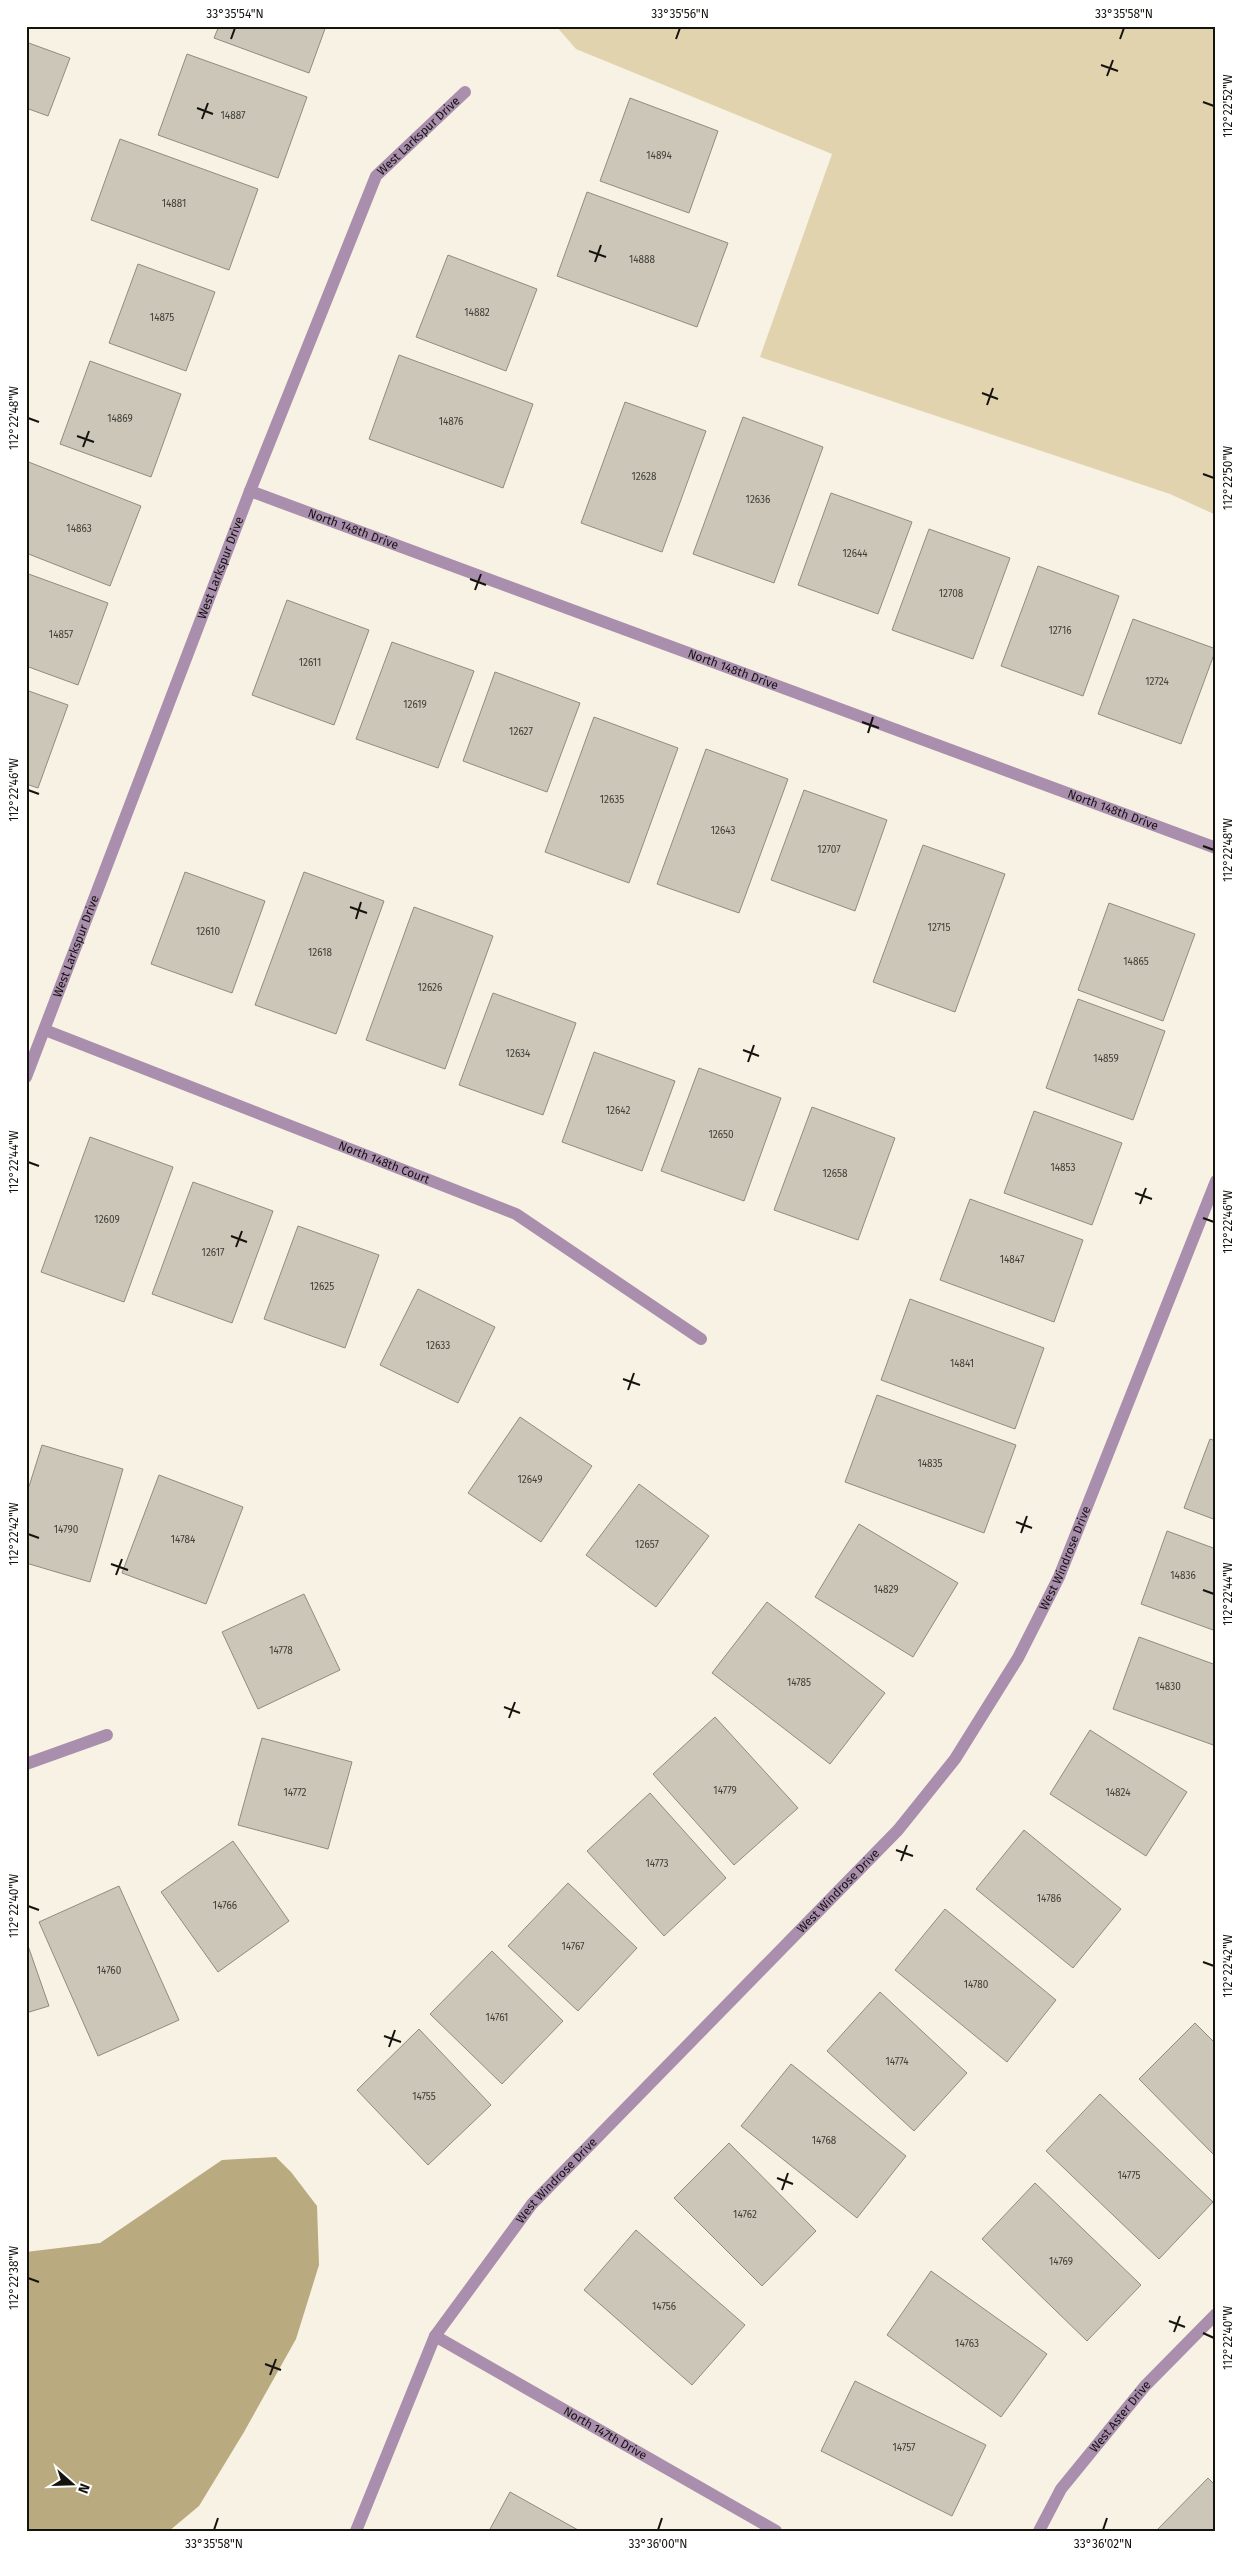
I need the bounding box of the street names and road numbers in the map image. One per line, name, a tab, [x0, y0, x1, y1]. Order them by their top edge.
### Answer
street label: West Larkspur Drive	[374, 94, 463, 178]
street label: North 148th Drive	[306, 506, 400, 552]
street label: West Larkspur Drive	[195, 515, 246, 621]
street label: North 148th Drive	[686, 646, 780, 693]
street label: North 148th Drive	[1066, 787, 1160, 833]
street label: West Larkspur Drive	[50, 893, 102, 999]
street label: North 148th Court	[336, 1138, 432, 1187]
street label: West Windrose Drive	[1036, 1504, 1093, 1613]
street label: West Windrose Drive	[794, 1846, 882, 1936]
street label: West Windrose Drive	[513, 2135, 600, 2226]
street label: West Aster Drive	[1087, 2378, 1154, 2455]
street label: North 147th Drive	[561, 2404, 649, 2463]

